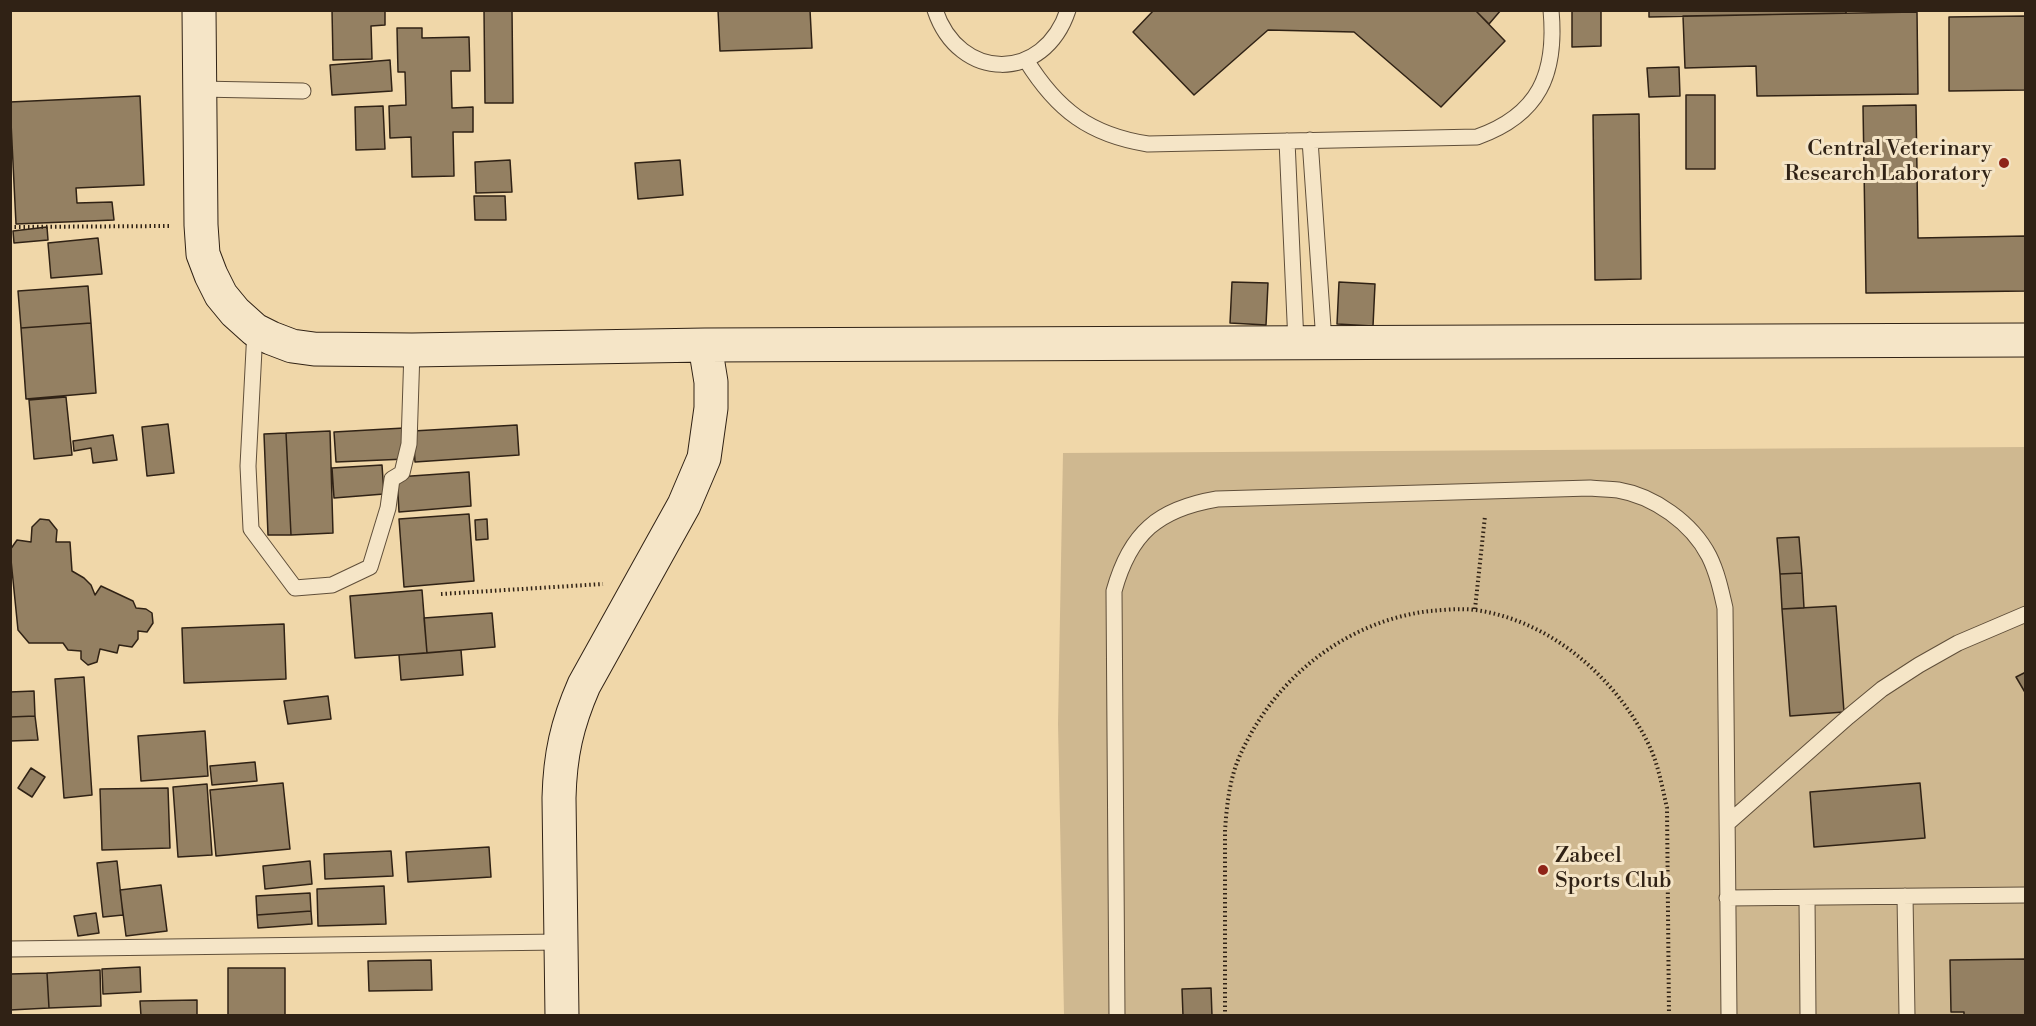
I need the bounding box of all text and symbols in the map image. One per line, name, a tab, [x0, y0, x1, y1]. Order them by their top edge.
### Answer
place label: Central Veterinary Research Laboratory	[1784, 137, 1992, 188]
marker: Central Veterinary Research Laboratory	[1997, 156, 2011, 170]
place label: Zabeel Sports Club	[1555, 844, 1671, 896]
marker: Zabeel Sports Club	[1536, 863, 1550, 877]

